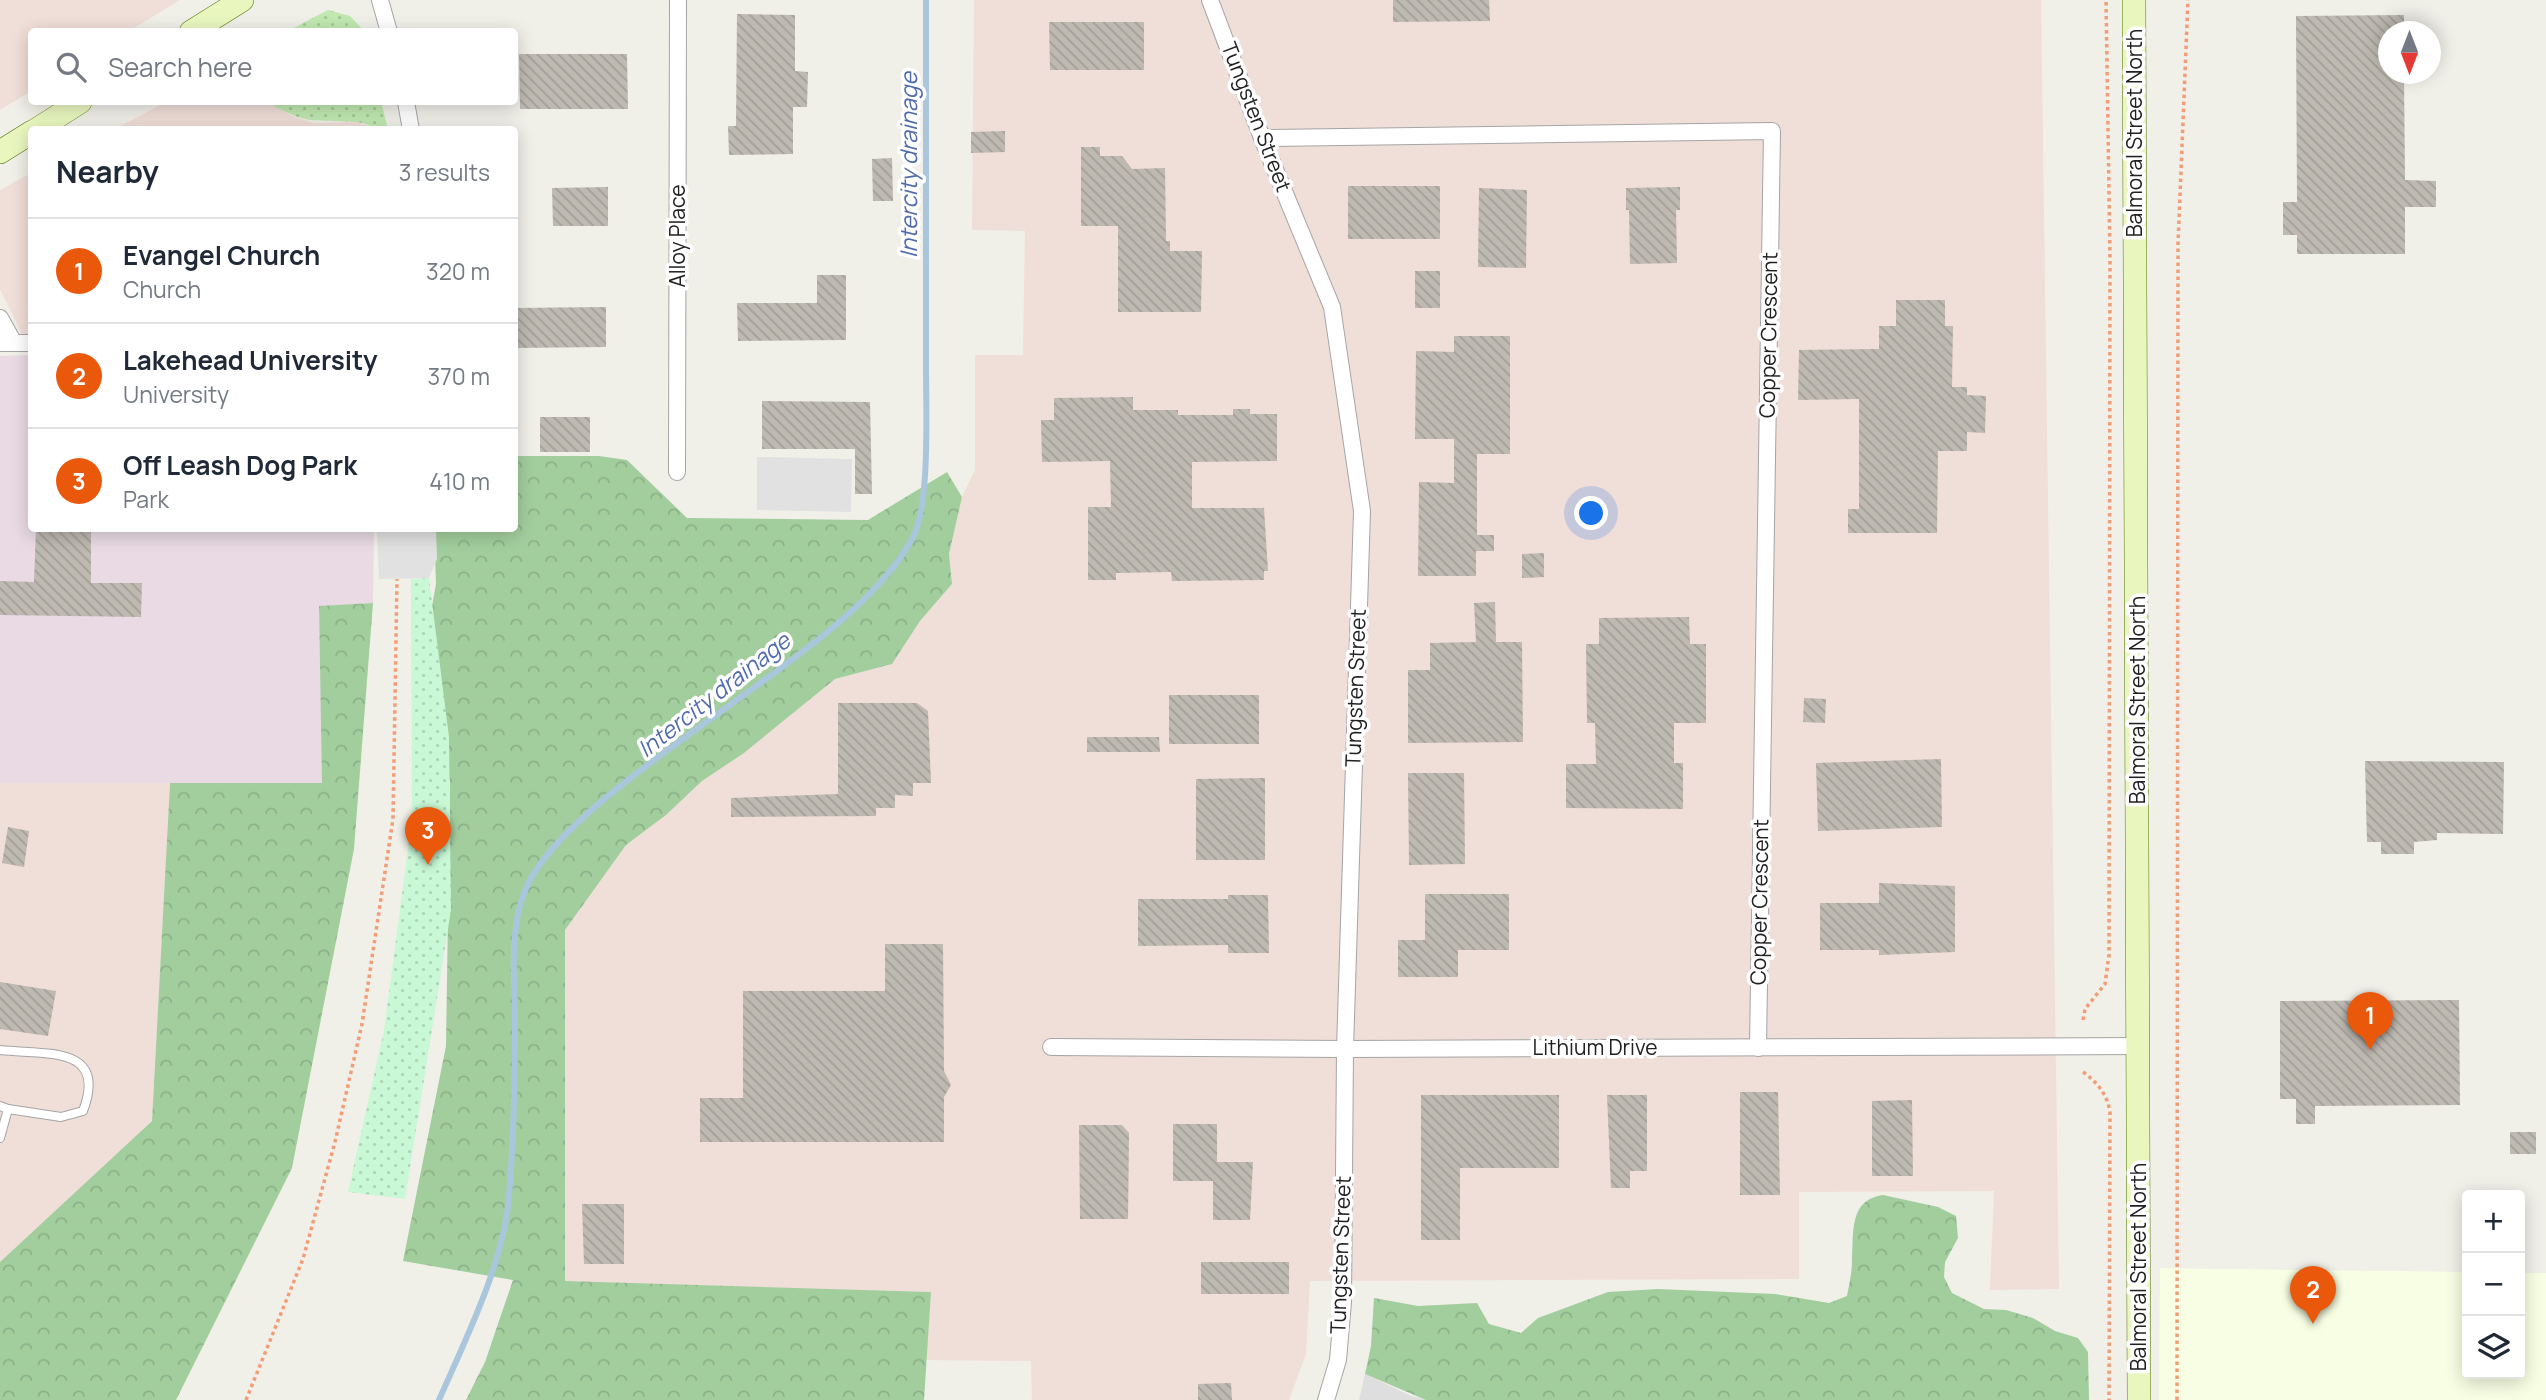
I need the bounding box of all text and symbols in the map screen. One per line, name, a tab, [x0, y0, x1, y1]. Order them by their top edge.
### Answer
north arrow	[2378, 21, 2441, 84]
search box	[28, 28, 518, 105]
street label: Balmoral Street North	[2120, 29, 2148, 237]
street label: Tungsten Street	[1216, 38, 1298, 195]
icon: search	[52, 48, 90, 86]
text: Search here	[108, 49, 253, 85]
water label: Intercity drainage	[892, 71, 924, 258]
text: Nearby	[56, 151, 159, 192]
text: 3 results	[399, 156, 490, 188]
street label: Alloy Place	[663, 184, 691, 288]
text: Evangel Church	[123, 237, 320, 273]
street label: Copper Crescent	[1753, 252, 1783, 418]
text: 1	[74, 255, 84, 287]
text: 320 m	[426, 255, 490, 287]
text: Church	[123, 273, 201, 305]
text: Lakehead University	[123, 342, 378, 378]
text: 2	[72, 360, 86, 392]
text: 370 m	[428, 360, 490, 392]
text: University	[123, 378, 229, 410]
text: Off Leash Dog Park	[123, 447, 357, 483]
text: 3	[72, 465, 86, 497]
text: 410 m	[429, 465, 490, 497]
text: Park	[123, 483, 169, 515]
your location	[1574, 496, 1608, 530]
street label: Balmoral Street North	[2123, 596, 2151, 804]
street label: Tungsten Street	[1338, 608, 1372, 767]
water label: Intercity drainage	[630, 623, 798, 764]
pin: 3	[405, 807, 451, 865]
street label: Copper Crescent	[1744, 819, 1774, 985]
pin: 1	[2347, 992, 2393, 1050]
street label: Lithium Drive	[1533, 1033, 1658, 1061]
street label: Balmoral Street North	[2124, 1163, 2152, 1371]
street label: Tungsten Street	[1323, 1175, 1357, 1334]
map controls	[2462, 1190, 2525, 1379]
button: +	[2462, 1190, 2525, 1253]
button: −	[2462, 1253, 2525, 1316]
pin: 2	[2290, 1266, 2336, 1324]
button: layers	[2462, 1316, 2525, 1379]

